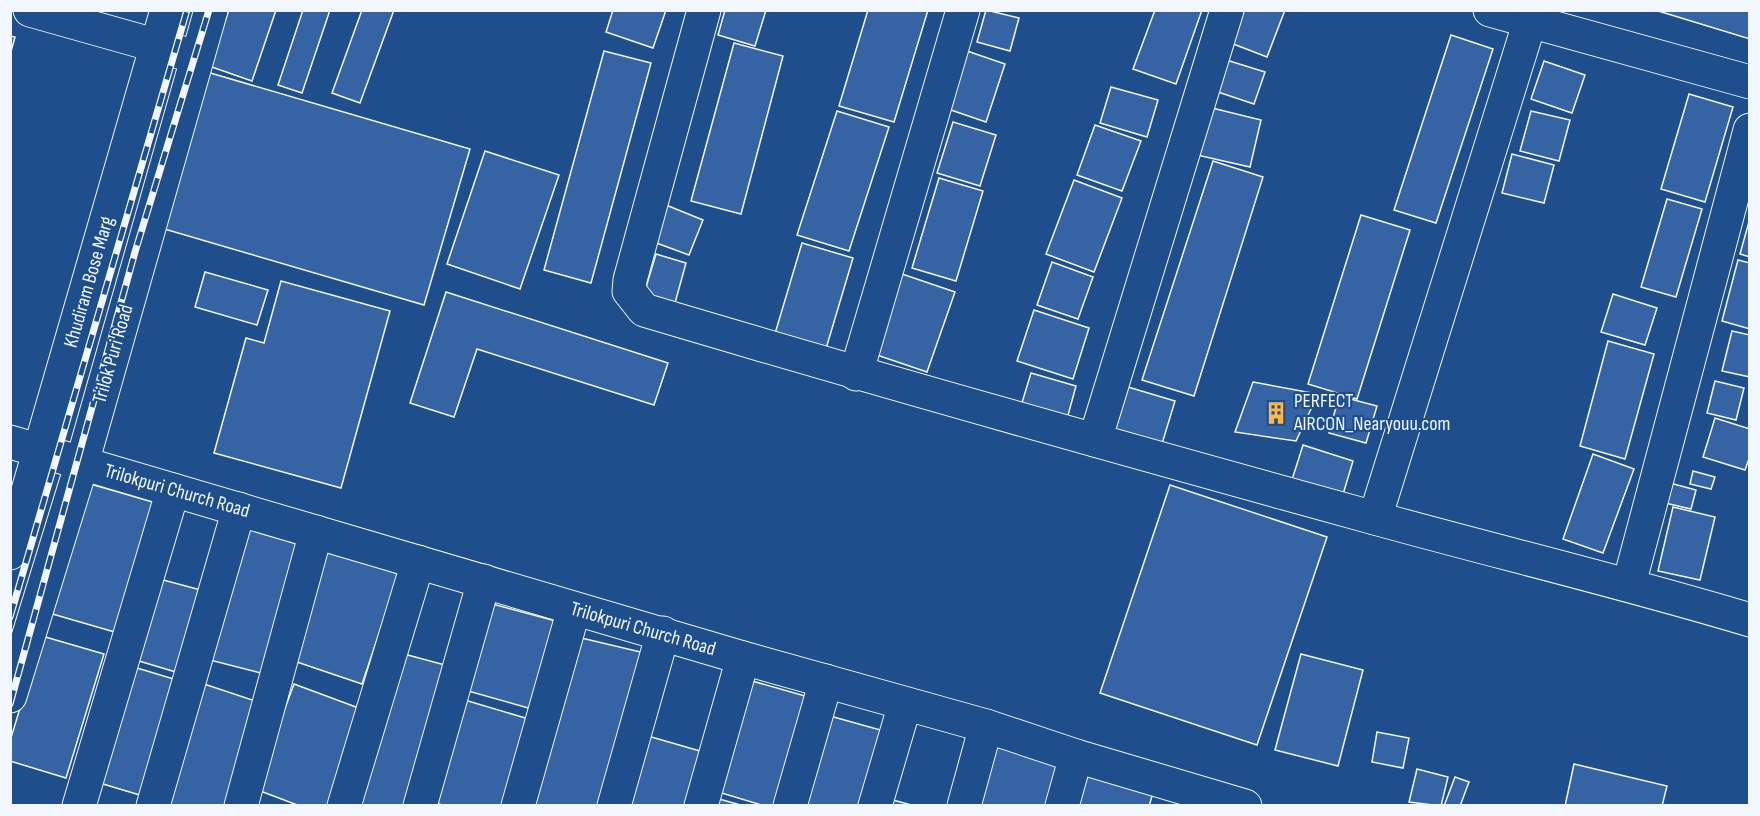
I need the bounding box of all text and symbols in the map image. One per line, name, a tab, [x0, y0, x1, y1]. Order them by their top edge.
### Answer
street label: Khudiram Bose Marg	[59, 214, 119, 350]
street label: Trilok Puri Road	[87, 302, 139, 406]
place label: PERFECT AIRCON_Nearyouu.com	[1293, 389, 1450, 436]
building icon: PERFECT AIRCON_Nearyouu.com	[1263, 400, 1289, 426]
street label: Trilokpuri Church Road	[102, 459, 252, 523]
street label: Trilokpuri Church Road	[568, 597, 718, 661]

